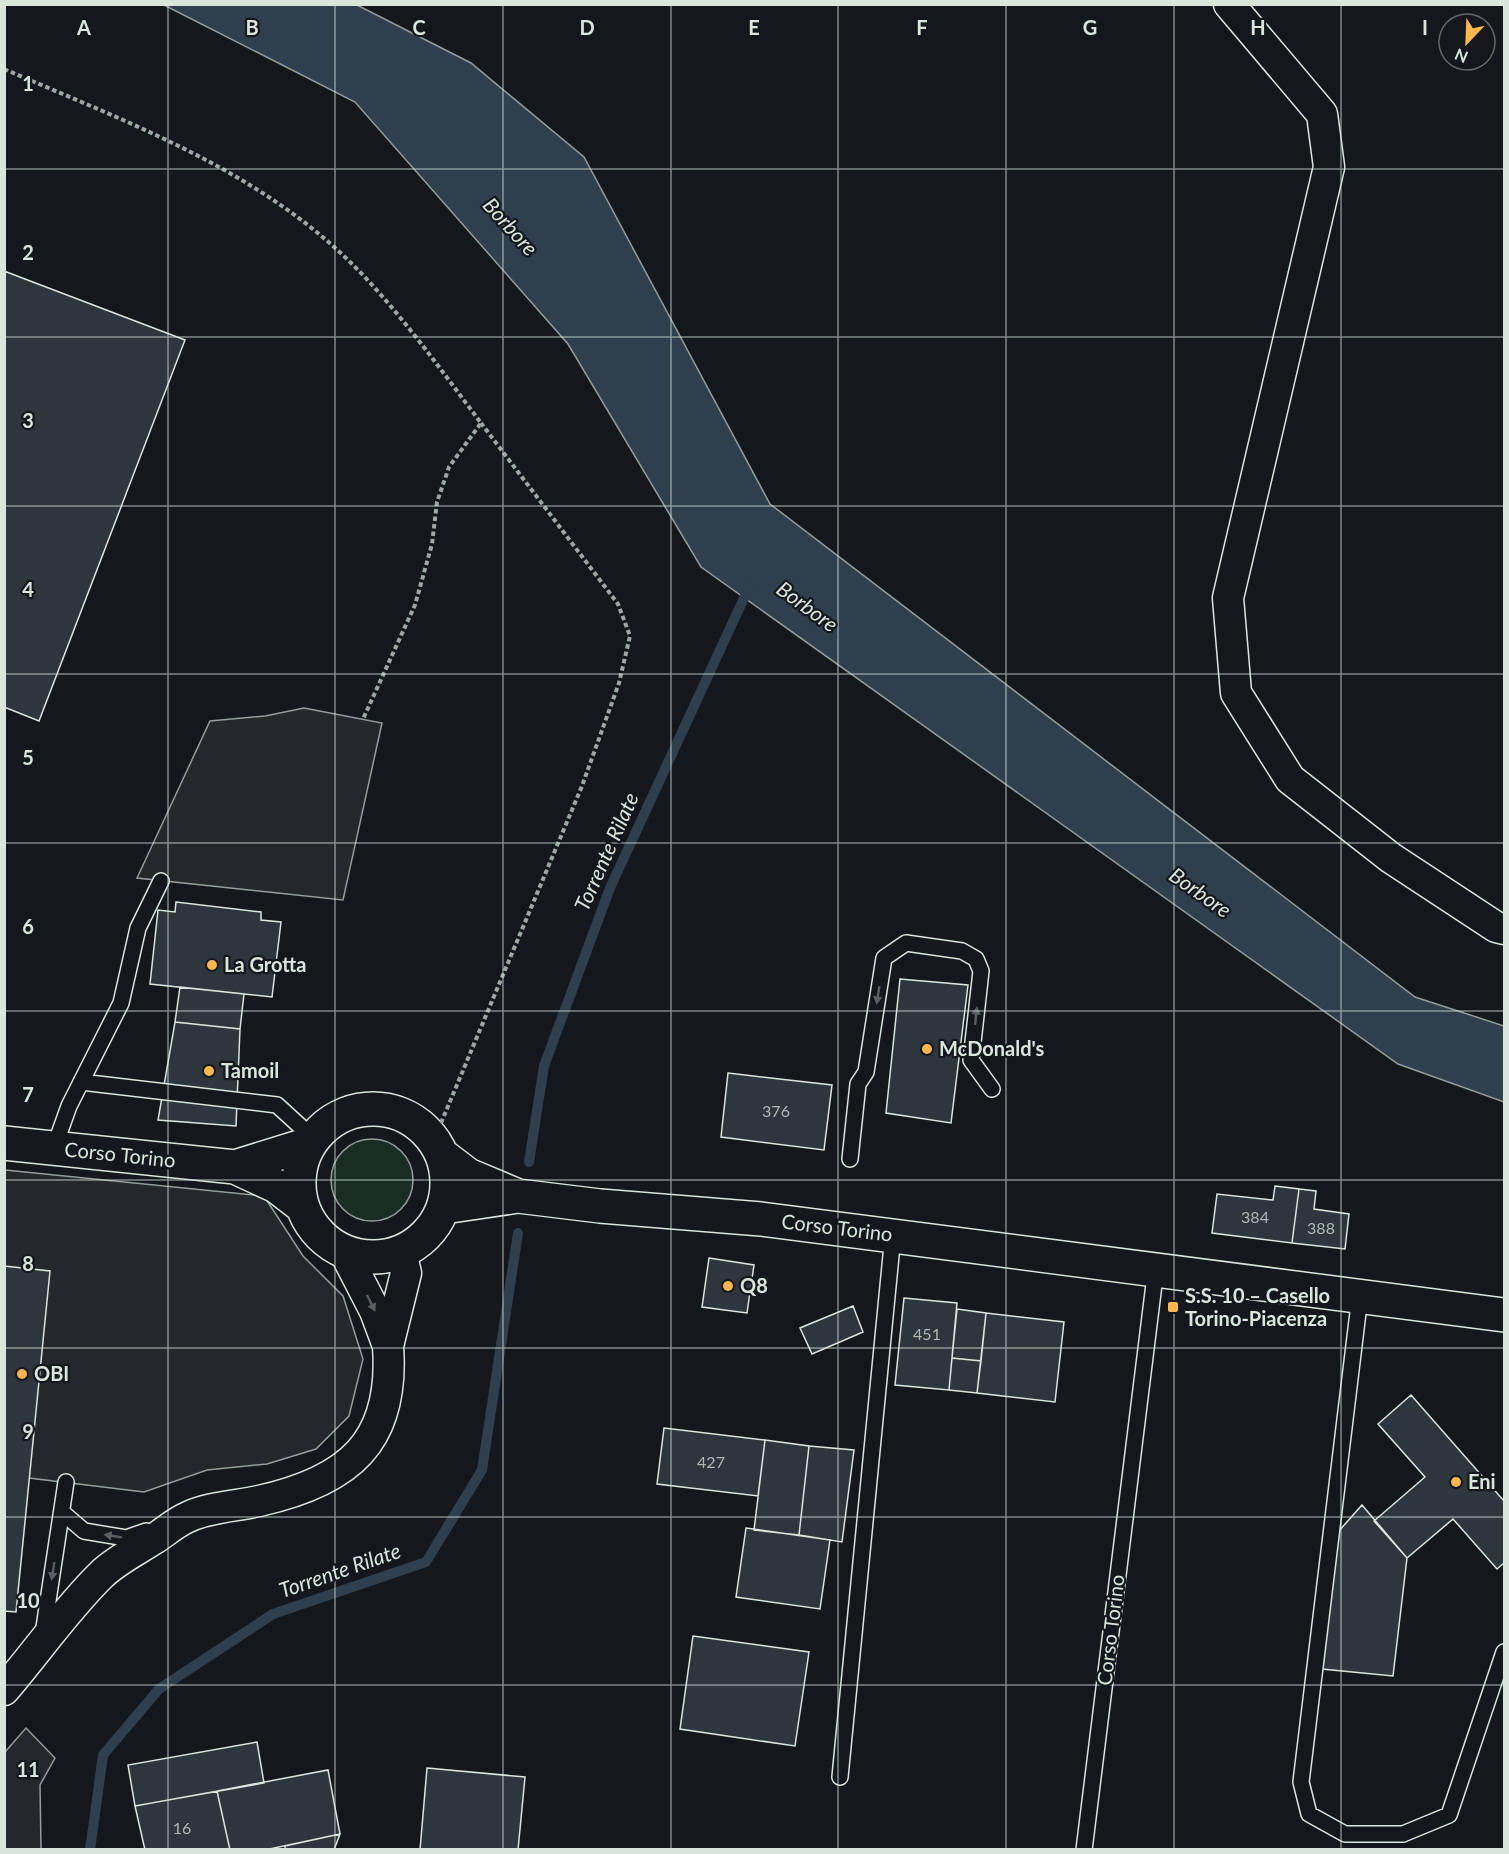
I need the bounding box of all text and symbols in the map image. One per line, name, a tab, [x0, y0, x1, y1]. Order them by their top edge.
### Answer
north arrow	[1437, 12, 1497, 72]
text: A	[76, 15, 91, 39]
text: B	[245, 15, 259, 39]
text: C	[412, 15, 426, 39]
text: D	[579, 15, 595, 39]
text: E	[748, 15, 760, 39]
text: F	[916, 15, 928, 39]
text: G	[1083, 15, 1097, 39]
text: H	[1250, 15, 1266, 39]
text: I	[1422, 15, 1428, 39]
text: N	[1452, 45, 1470, 67]
text: 1	[22, 71, 34, 95]
water label: Borbore	[479, 192, 544, 260]
text: 2	[22, 240, 34, 264]
text: 3	[22, 408, 34, 432]
water label: Borbore	[772, 575, 843, 636]
text: 4	[22, 577, 34, 601]
text: 5	[22, 745, 34, 769]
water label: Torrente Rilate	[568, 788, 643, 914]
water label: Borbore	[1165, 862, 1236, 922]
text: 6	[22, 914, 34, 938]
place label: La Grotta	[224, 952, 306, 976]
marker: La Grotta	[205, 958, 219, 972]
one-way arrow	[874, 985, 883, 1004]
one-way arrow	[971, 1007, 981, 1026]
place label: McDonald's	[939, 1036, 1044, 1060]
marker: McDonald's	[920, 1042, 934, 1056]
place label: Tamoil	[221, 1058, 279, 1082]
marker: Tamoil	[202, 1064, 216, 1078]
text: 7	[22, 1082, 34, 1106]
house number: 376	[762, 1101, 790, 1120]
street label: Corso Torino	[63, 1136, 177, 1172]
house number: 384	[1241, 1207, 1269, 1226]
street label: Corso Torino	[780, 1208, 894, 1246]
house number: 388	[1307, 1218, 1335, 1237]
text: 8	[22, 1251, 34, 1275]
place label: Q8	[740, 1273, 768, 1297]
marker: Q8	[721, 1279, 735, 1293]
place label: S.S. 10 – Casello Torino-Piacenza	[1185, 1283, 1330, 1330]
one-way arrow	[365, 1294, 375, 1312]
marker: S.S. 10 – Casello Torino-Piacenza	[1166, 1300, 1180, 1314]
house number: 451	[913, 1324, 941, 1343]
place label: OBI	[34, 1361, 69, 1385]
marker: OBI	[15, 1367, 29, 1381]
text: 9	[22, 1419, 34, 1443]
house number: 427	[697, 1452, 725, 1471]
place label: Eni	[1468, 1469, 1496, 1493]
marker: Eni	[1449, 1475, 1463, 1489]
one-way arrow	[103, 1531, 122, 1540]
water label: Torrente Rilate	[275, 1537, 404, 1602]
one-way arrow	[48, 1562, 57, 1581]
street label: Corso Torino	[1091, 1573, 1129, 1687]
text: 10	[16, 1588, 40, 1612]
text: 11	[16, 1757, 40, 1781]
house number: 16	[173, 1818, 191, 1837]

